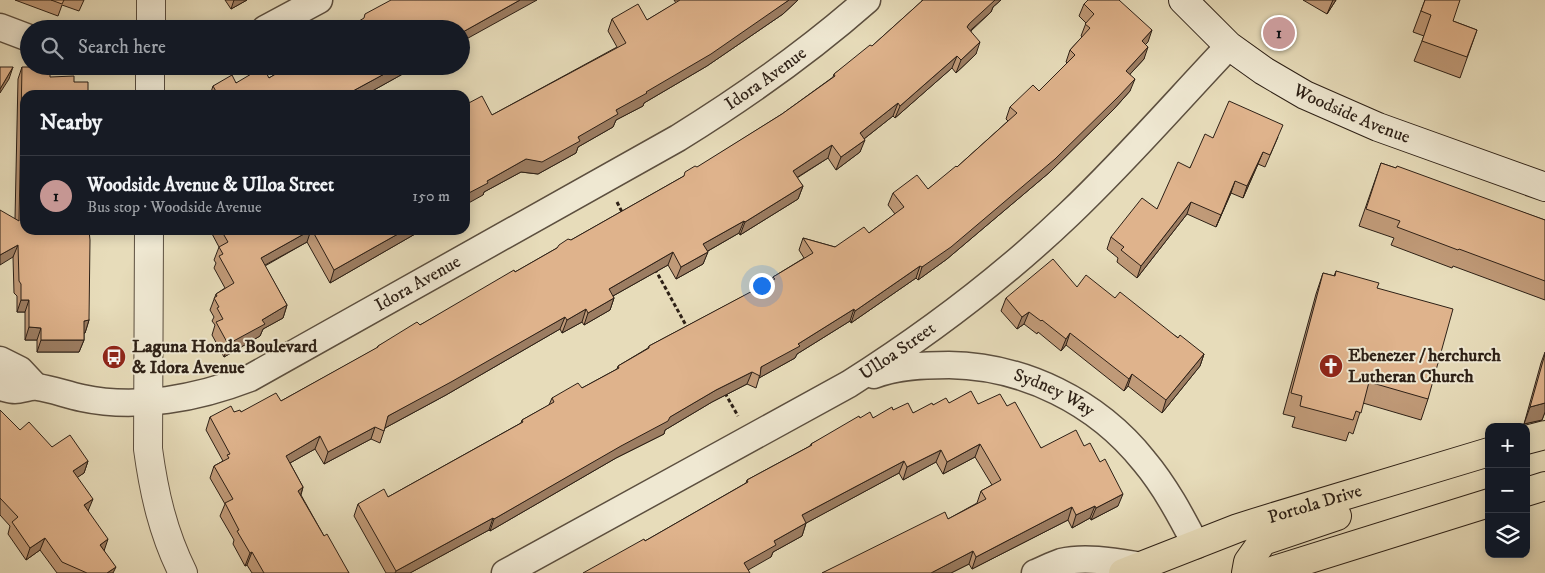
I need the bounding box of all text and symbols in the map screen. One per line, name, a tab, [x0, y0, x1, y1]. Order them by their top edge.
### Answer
pin: 1	[1263, 14, 1295, 52]
search box	[20, 20, 470, 75]
icon: search	[38, 34, 66, 62]
text: Search here	[78, 36, 166, 59]
street label: Idora Avenue	[721, 43, 811, 116]
street label: Woodside Avenue	[1288, 79, 1413, 149]
text: Nearby	[40, 110, 102, 136]
text: Woodside Avenue & Ulloa Street	[87, 174, 334, 197]
text: 1	[53, 186, 59, 206]
text: 150 m	[412, 186, 450, 206]
text: Bus stop · Woodside Avenue	[87, 197, 262, 217]
street label: Idora Avenue	[371, 251, 465, 317]
your location	[749, 273, 775, 299]
street label: Ulloa Street	[855, 318, 940, 385]
place label: Laguna Honda Boulevard & Idora Avenue	[132, 336, 318, 379]
bus stop icon: Laguna Honda Boulevard & Idora Avenue	[101, 344, 127, 370]
place label: Ebenezer / herchurch Lutheran Church	[1348, 345, 1502, 388]
church icon: Ebenezer / herchurch Lutheran Church	[1318, 353, 1344, 379]
street label: Sydney Way	[1011, 364, 1099, 422]
map controls	[1485, 423, 1530, 558]
button: +	[1485, 423, 1530, 468]
button: −	[1485, 468, 1530, 513]
street label: Portola Drive	[1265, 480, 1365, 529]
button: layers	[1485, 513, 1530, 558]

